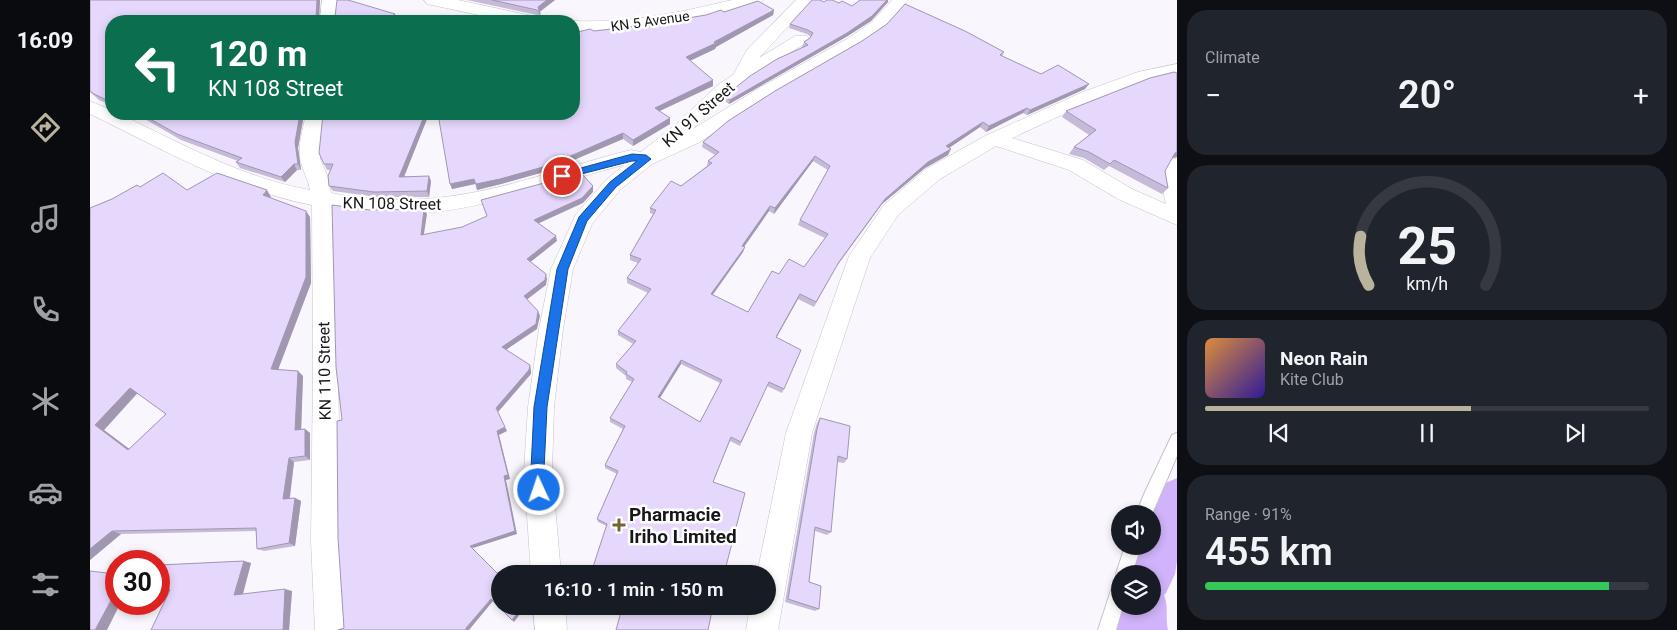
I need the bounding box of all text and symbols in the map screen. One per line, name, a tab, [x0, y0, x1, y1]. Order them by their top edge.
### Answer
street label: KN 5 Avenue	[610, 8, 690, 34]
text: 16:09	[17, 28, 73, 53]
text: 120 m	[208, 34, 307, 75]
icon: left	[125, 35, 190, 100]
text: Climate	[1205, 48, 1260, 67]
text: 20°	[1398, 73, 1456, 117]
text: KN 108 Street	[208, 76, 344, 101]
street label: KN 91 Street	[658, 78, 738, 151]
text: −	[1205, 79, 1221, 112]
text: +	[1633, 79, 1649, 112]
icon: directions	[28, 110, 63, 145]
pin	[541, 155, 583, 197]
icon: arrive	[548, 162, 576, 190]
street label: KN 108 Street	[343, 193, 441, 214]
icon: music	[28, 201, 63, 236]
text: 25	[1397, 216, 1457, 277]
text: km/h	[1406, 273, 1448, 294]
icon: phone	[28, 292, 63, 327]
street label: KN 110 Street	[314, 322, 335, 420]
text: Neon Rain	[1280, 347, 1368, 370]
text: Kite Club	[1280, 370, 1344, 389]
icon: climate	[28, 384, 63, 419]
icon: previous	[1265, 419, 1293, 447]
icon: pause	[1413, 419, 1441, 447]
icon: next	[1561, 419, 1589, 447]
position arrow	[512, 463, 564, 515]
icon: car	[28, 475, 63, 510]
place label: Pharmacie Iriho Limited	[629, 503, 737, 548]
map controls	[1111, 505, 1161, 615]
button: sound	[1111, 505, 1161, 555]
text: Range · 91%	[1205, 505, 1292, 524]
marker: Pharmacie Iriho Limited	[613, 519, 625, 531]
text: 455 km	[1205, 530, 1333, 574]
speed limit sign: 30	[105, 550, 170, 615]
button: layers	[1111, 565, 1161, 615]
icon: filters	[28, 567, 63, 602]
text: 16:10 · 1 min · 150 m	[543, 578, 724, 601]

